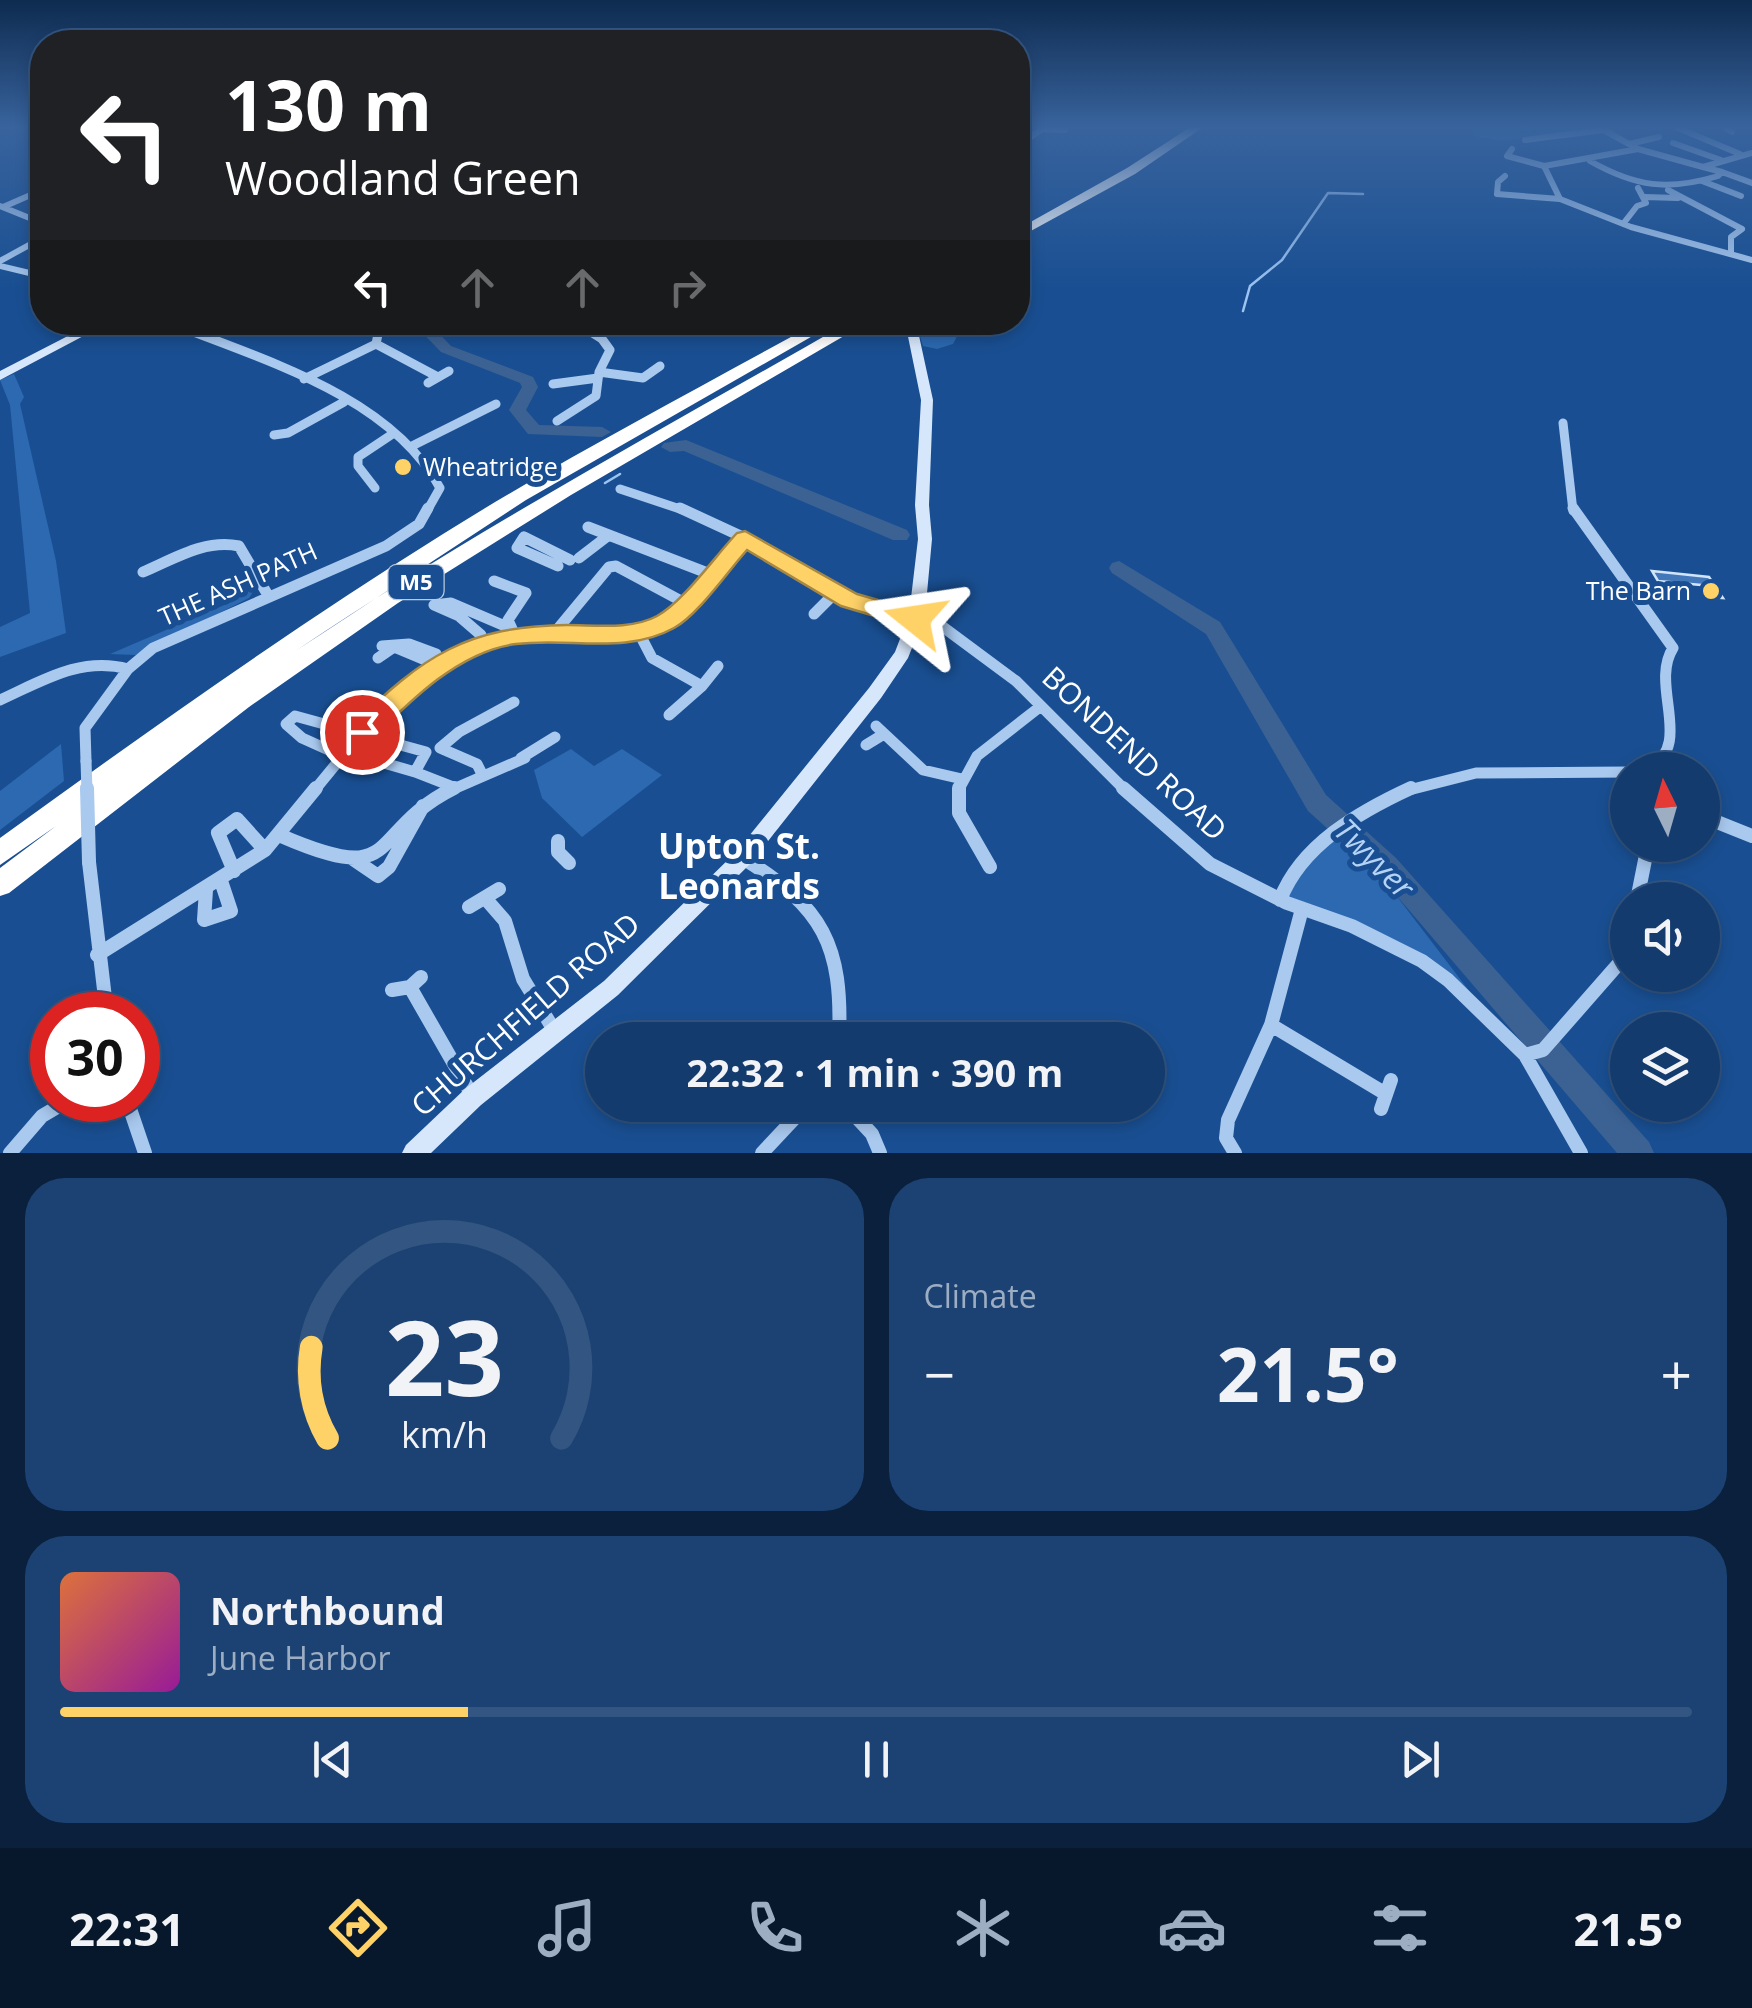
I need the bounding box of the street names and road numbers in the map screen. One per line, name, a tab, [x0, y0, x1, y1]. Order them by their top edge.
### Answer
street label: THE ASH PATH	[153, 533, 322, 633]
road number: M5	[388, 565, 444, 599]
street label: BONDEND ROAD	[1034, 657, 1236, 849]
street label: CHURCHFIELD ROAD	[402, 903, 648, 1125]

